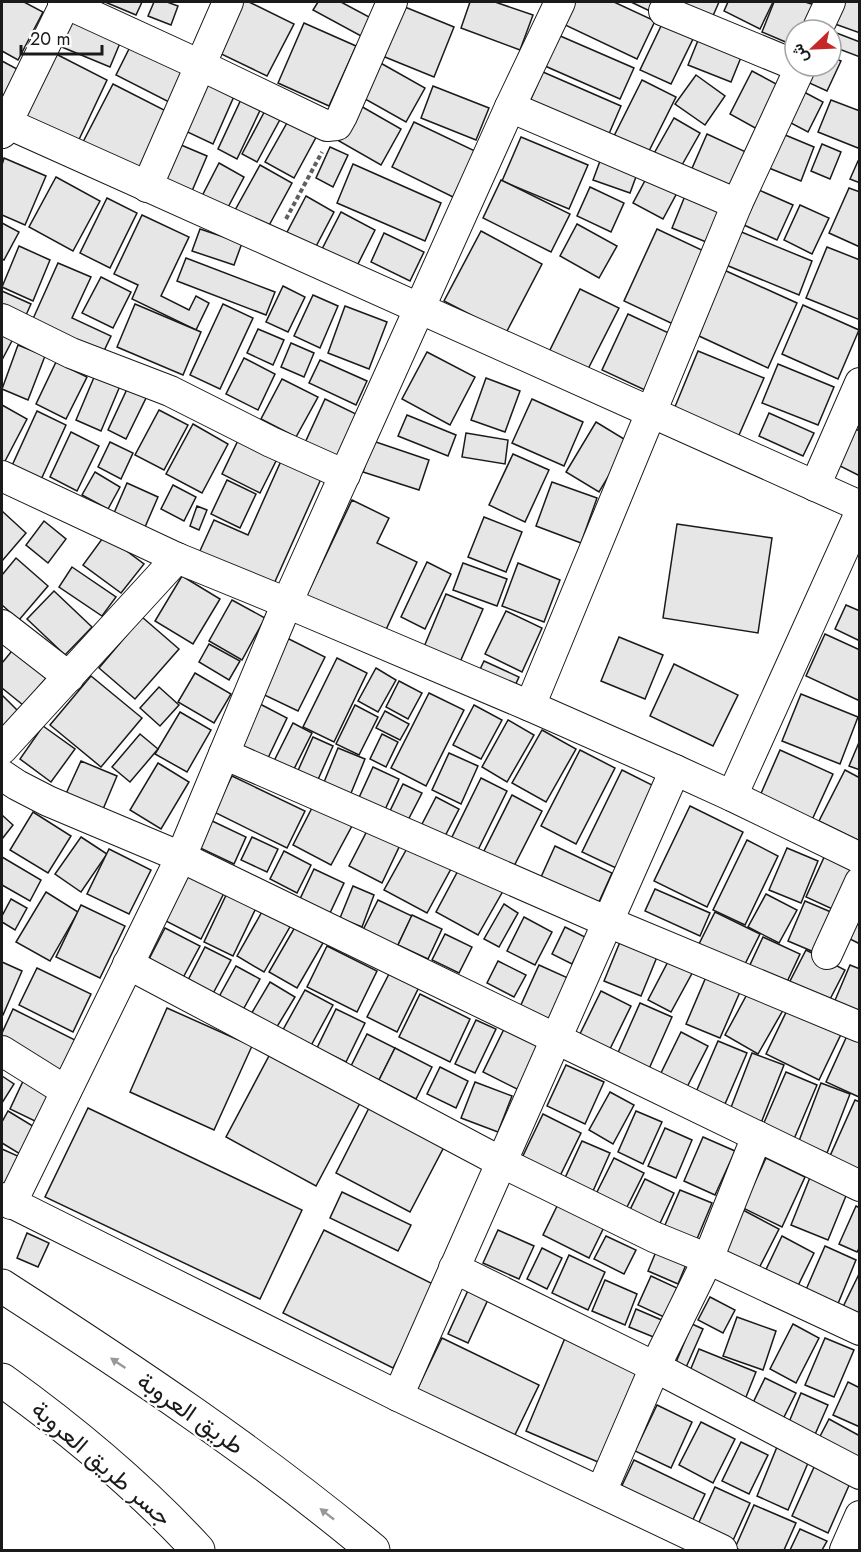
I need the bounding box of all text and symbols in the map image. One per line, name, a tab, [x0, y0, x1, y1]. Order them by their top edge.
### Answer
scale bar	[21, 18, 102, 56]
north arrow	[783, 18, 843, 78]
text: 20 m	[30, 26, 70, 52]
text: ش	[785, 40, 814, 67]
one-way arrow	[111, 1357, 127, 1369]
street label: طريق العروبة	[130, 1363, 252, 1463]
street label: جسر طريق العروبة	[24, 1392, 180, 1534]
one-way arrow	[320, 1508, 335, 1520]

